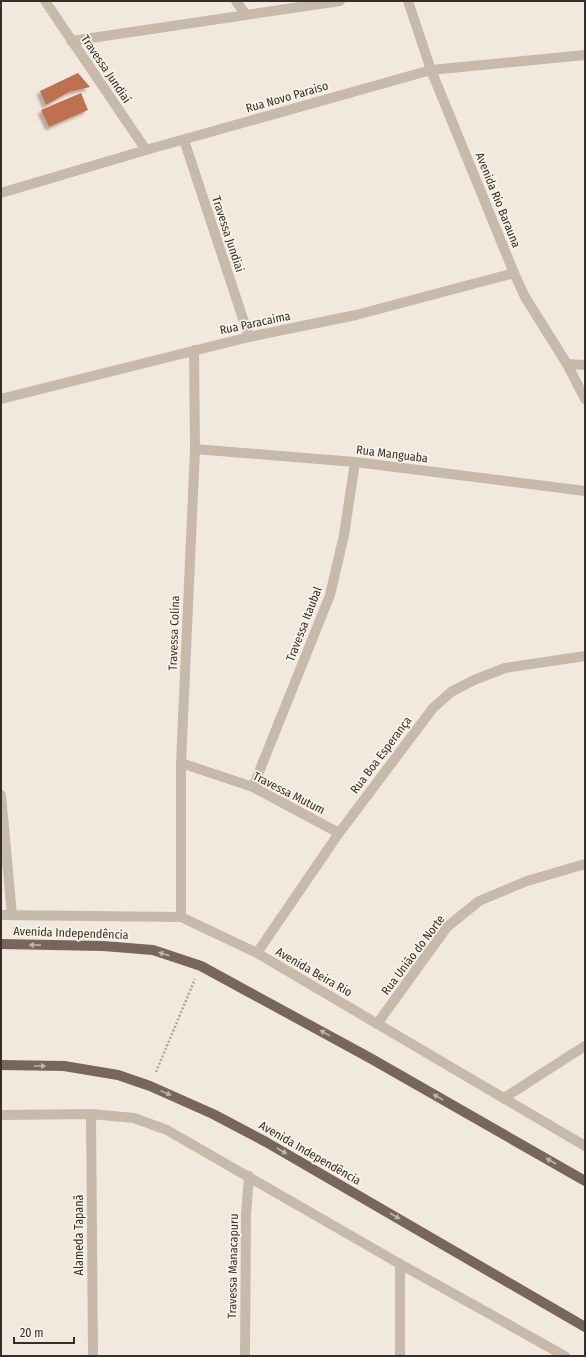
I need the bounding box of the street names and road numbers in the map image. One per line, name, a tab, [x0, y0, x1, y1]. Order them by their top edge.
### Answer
street label: Travessa Jundiaí	[78, 32, 134, 106]
street label: Rua Novo Paraiso	[244, 79, 330, 115]
street label: Avenida Rio Barauna	[473, 150, 524, 250]
street label: Travessa Jundiai	[209, 194, 247, 274]
street label: Rua Paracaima	[218, 309, 292, 337]
street label: Rua Manguaba	[355, 443, 429, 465]
street label: Travessa Itaubal	[283, 585, 325, 663]
street label: Travessa Colina	[166, 595, 182, 671]
street label: Rua Boa Esperança	[347, 714, 415, 796]
street label: Travessa Mutum	[251, 769, 327, 817]
street label: Rua União do Norte	[379, 912, 448, 998]
street label: Avenida Independência	[13, 924, 129, 942]
street label: Avenida Beira Rio	[273, 944, 355, 1000]
street label: Avenida Independência	[257, 1118, 363, 1188]
street label: Alameda Tapanã	[72, 1194, 86, 1275]
street label: Travessa Manacapuru	[225, 1213, 241, 1319]

